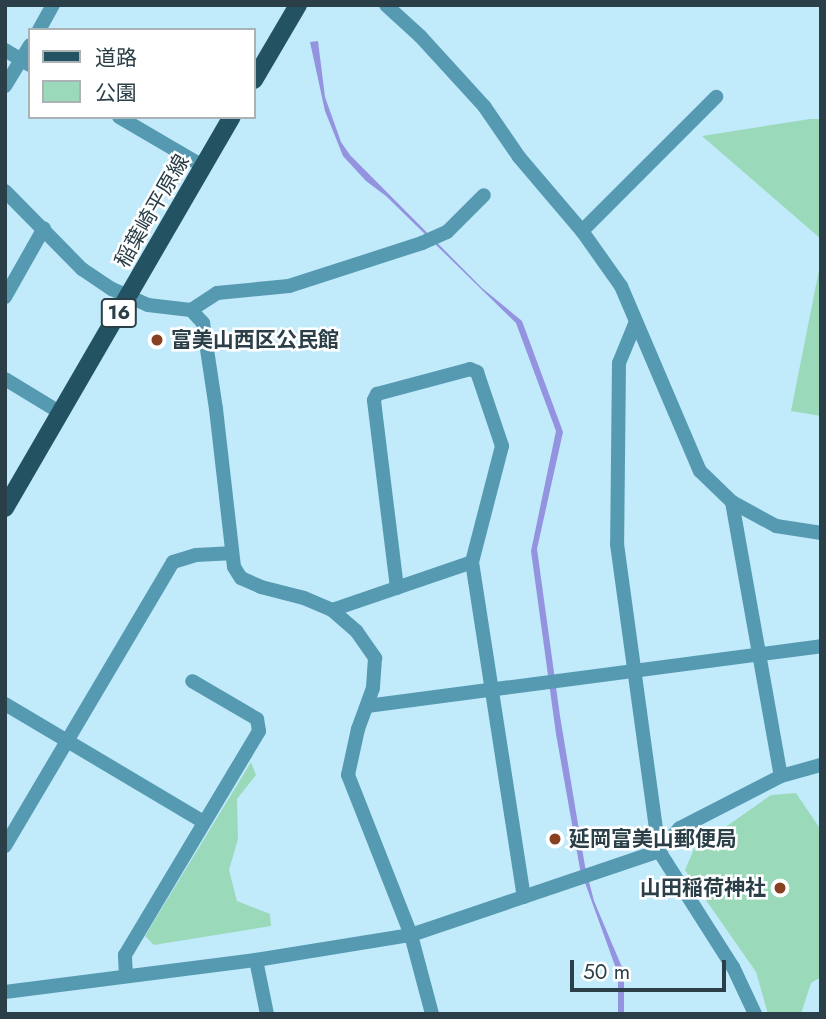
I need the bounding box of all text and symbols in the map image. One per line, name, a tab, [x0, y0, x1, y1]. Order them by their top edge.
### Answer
legend	[28, 28, 256, 119]
text: 道路	[95, 43, 137, 73]
text: 公園	[95, 78, 137, 108]
street label: 稲葉崎平原線	[110, 150, 194, 272]
road number: 16	[100, 298, 138, 328]
place label: 富美山西区公民館	[171, 327, 339, 353]
marker: 富美山西区公民館	[149, 332, 165, 348]
place label: 延岡富美山郵便局	[569, 826, 737, 852]
marker: 延岡富美山郵便局	[547, 831, 563, 847]
place label: 山田稲荷神社	[640, 875, 766, 901]
marker: 山田稲荷神社	[772, 880, 788, 896]
scale bar	[574, 946, 730, 990]
text: 50 m	[583, 957, 630, 987]

